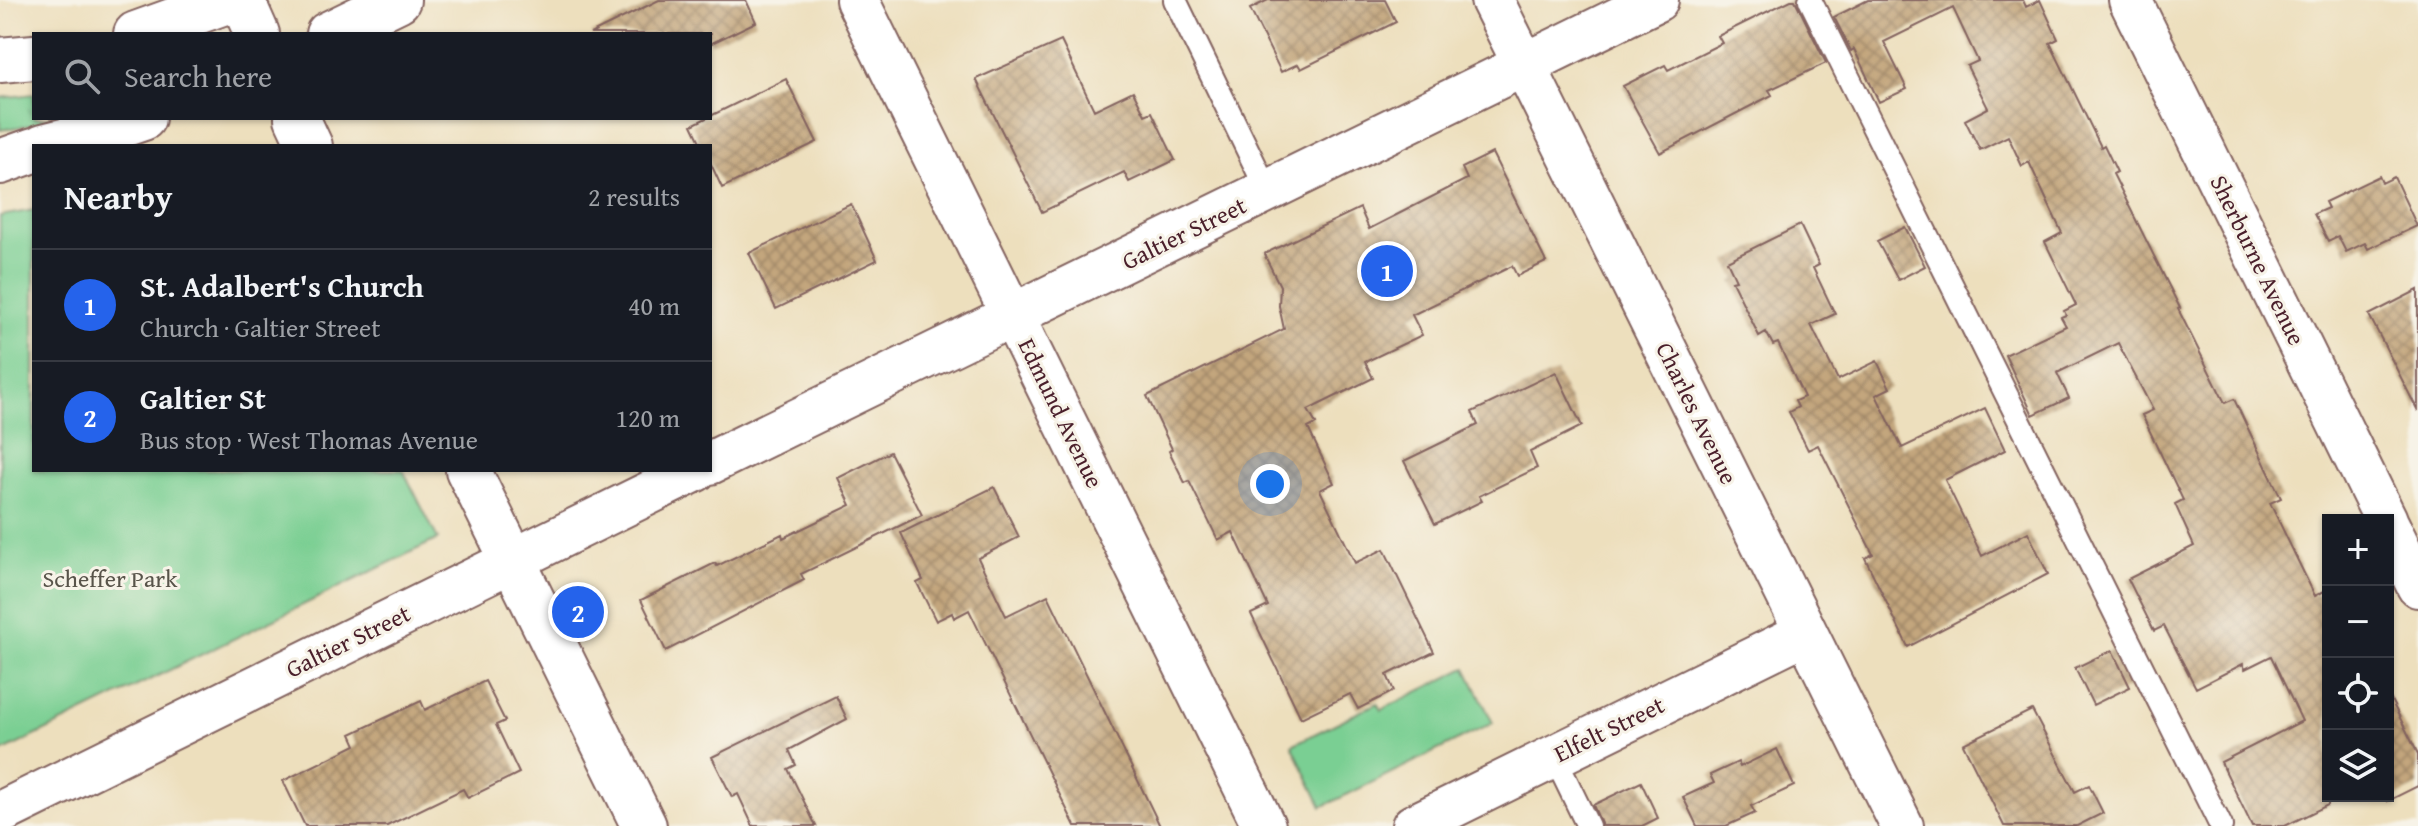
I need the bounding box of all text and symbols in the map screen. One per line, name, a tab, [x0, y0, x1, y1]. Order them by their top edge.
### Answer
search box	[32, 32, 712, 120]
icon: search	[60, 54, 104, 98]
text: Search here	[124, 54, 272, 98]
street label: Sherburne Avenue	[2202, 169, 2314, 351]
text: Nearby	[64, 172, 173, 221]
text: 2 results	[588, 177, 680, 216]
street label: Galtier Street	[1116, 188, 1253, 278]
pin: 1	[1361, 241, 1413, 301]
text: St. Adalbert's Church	[140, 264, 424, 308]
text: 1	[83, 286, 97, 325]
text: 40 m	[628, 286, 680, 325]
text: Church · Galtier Street	[140, 308, 380, 347]
street label: Edmund Avenue	[1010, 332, 1112, 494]
street label: Charles Avenue	[1647, 336, 1747, 490]
text: Galtier St	[140, 376, 266, 420]
text: 2	[83, 398, 97, 437]
text: 120 m	[615, 398, 680, 437]
text: Bus stop · West Thomas Avenue	[140, 420, 478, 459]
your location	[1250, 464, 1290, 504]
map controls	[2322, 514, 2394, 802]
button: +	[2322, 514, 2394, 586]
park label: Scheffer Park	[43, 561, 178, 596]
pin: 2	[552, 582, 604, 642]
button: −	[2322, 586, 2394, 658]
street label: Galtier Street	[280, 596, 417, 686]
button: locate	[2322, 658, 2394, 730]
street label: Elfelt Street	[1548, 687, 1671, 771]
button: layers	[2322, 730, 2394, 802]

